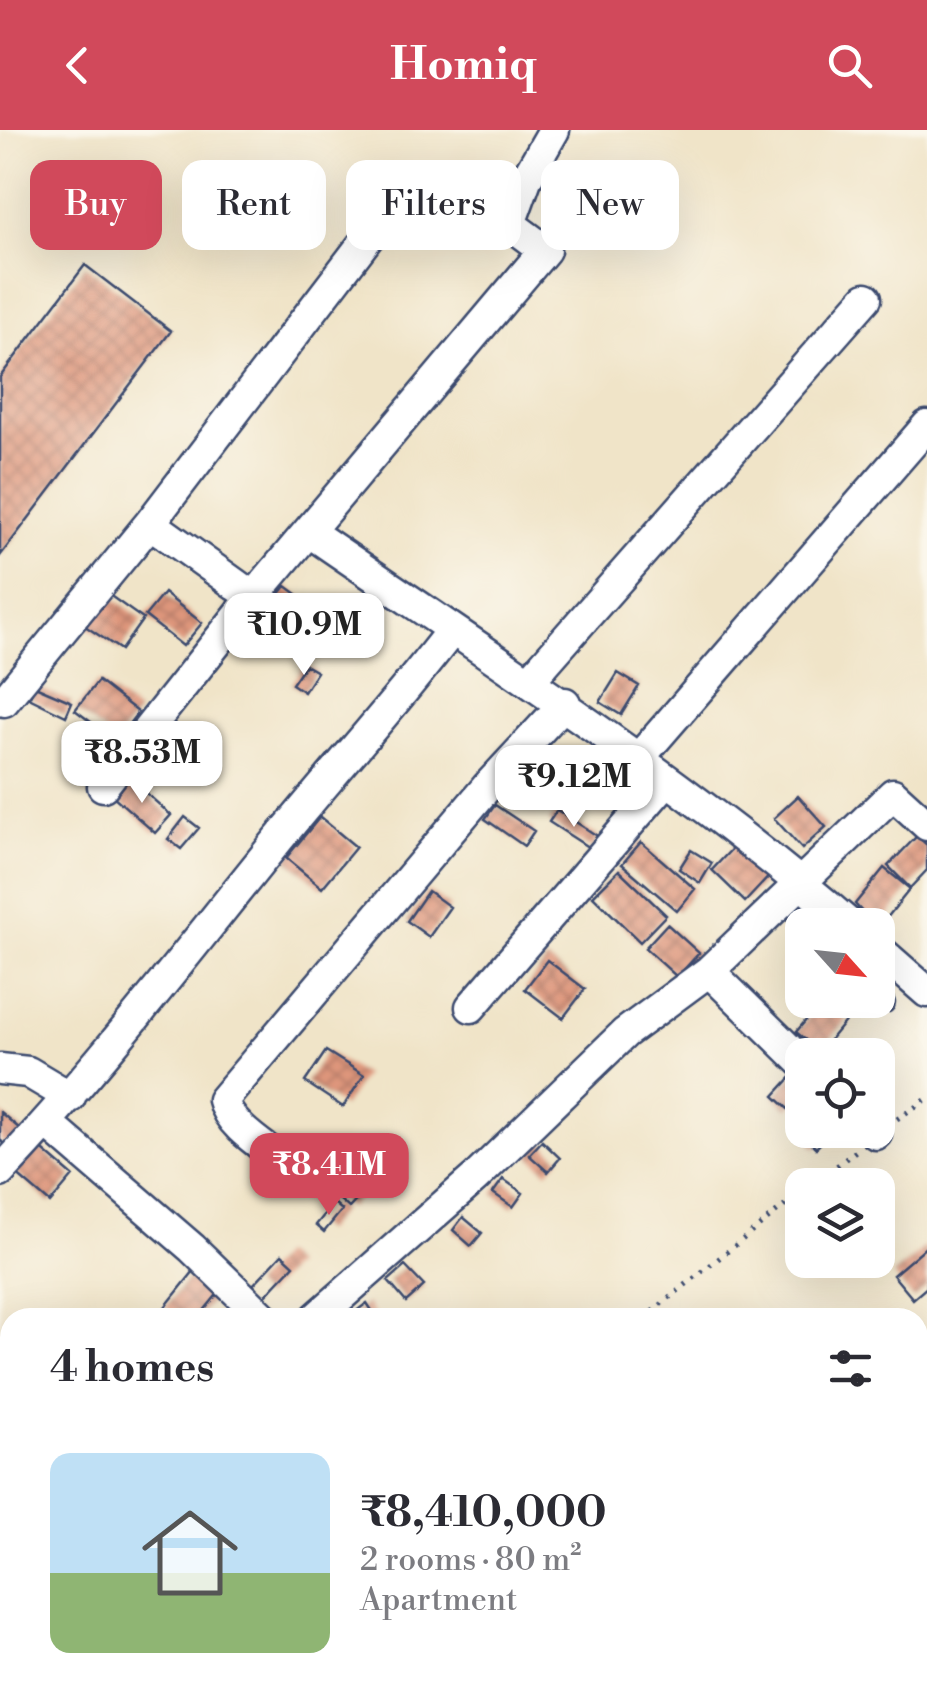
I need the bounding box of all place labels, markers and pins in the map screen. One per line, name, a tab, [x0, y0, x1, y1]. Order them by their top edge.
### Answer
pin: ₹10.9M	[223, 593, 385, 678]
pin: ₹8.53M	[61, 721, 223, 806]
pin: ₹9.12M	[493, 745, 655, 830]
pin: ₹8.41M	[248, 1133, 410, 1218]

